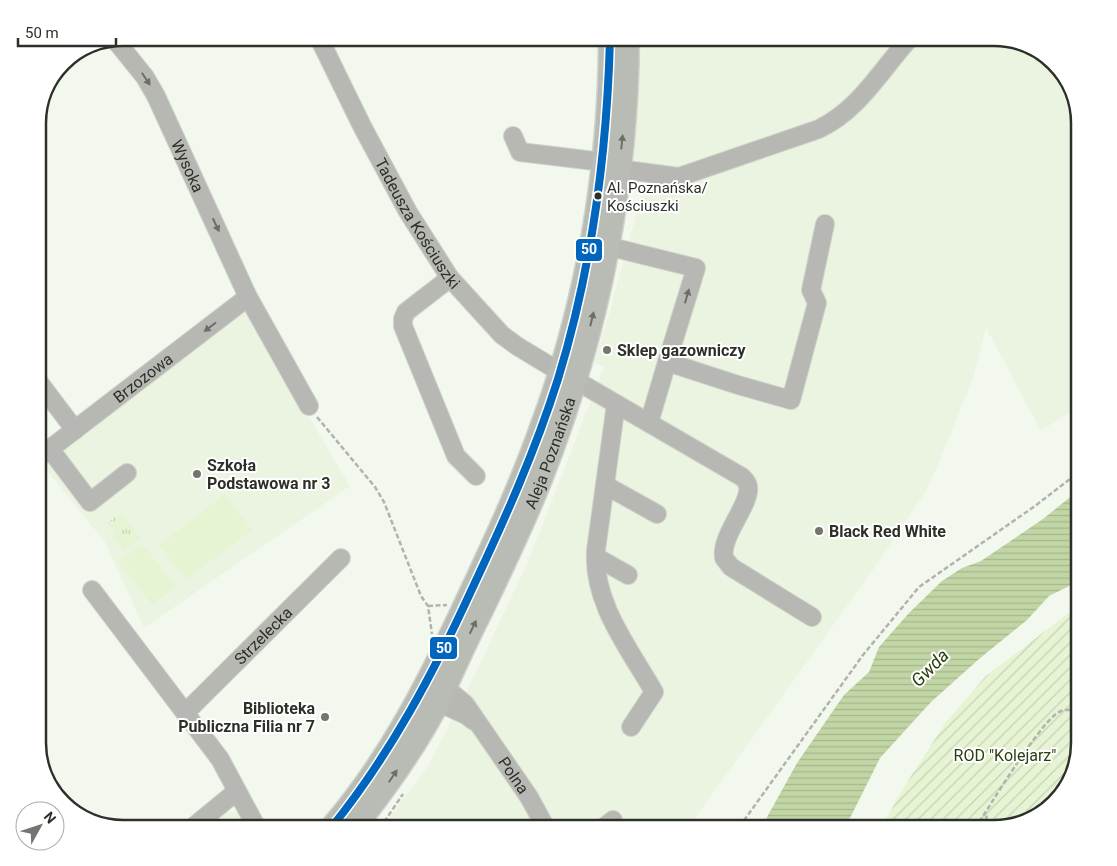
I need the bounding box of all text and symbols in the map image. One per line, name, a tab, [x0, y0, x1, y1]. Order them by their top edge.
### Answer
scale bar	[18, 15, 115, 47]
text: 50 m	[25, 24, 59, 42]
one-way arrow	[141, 72, 151, 86]
one-way arrow	[618, 134, 626, 150]
street label: Wysoka	[167, 137, 208, 195]
street label: Tadeusza Kościuszki	[371, 155, 464, 293]
place label: Al. Poznańska/ Kościuszki	[607, 179, 708, 215]
marker: Al. Poznańska/ Kościuszki	[593, 191, 603, 201]
one-way arrow	[213, 218, 221, 232]
line badge: 50	[575, 238, 603, 262]
text: 50	[581, 241, 597, 257]
one-way arrow	[684, 289, 692, 304]
one-way arrow	[588, 312, 596, 327]
one-way arrow	[203, 322, 217, 332]
place label: Sklep gazowniczy	[617, 341, 746, 360]
marker: Sklep gazowniczy	[601, 344, 613, 356]
street label: Brzozowa	[110, 349, 177, 407]
street label: Aleja Poznańska	[521, 395, 579, 512]
place label: Szkoła Podstawowa nr 3	[207, 456, 331, 493]
marker: Szkoła Podstawowa nr 3	[191, 468, 203, 480]
place label: Black Red White	[829, 522, 946, 541]
marker: Black Red White	[813, 525, 825, 537]
street label: Strzelecka	[230, 603, 296, 669]
one-way arrow	[469, 620, 477, 634]
line badge: 50	[429, 636, 458, 660]
text: 50	[436, 640, 452, 656]
water label: Gwda	[907, 645, 953, 691]
place label: Biblioteka Publiczna Filia nr 7	[178, 699, 315, 736]
marker: Biblioteka Publiczna Filia nr 7	[319, 711, 331, 723]
park label: ROD "Kolejarz"	[954, 746, 1056, 765]
street label: Polna	[494, 753, 533, 797]
one-way arrow	[388, 769, 398, 783]
north arrow	[15, 801, 65, 851]
text: N	[41, 809, 59, 827]

